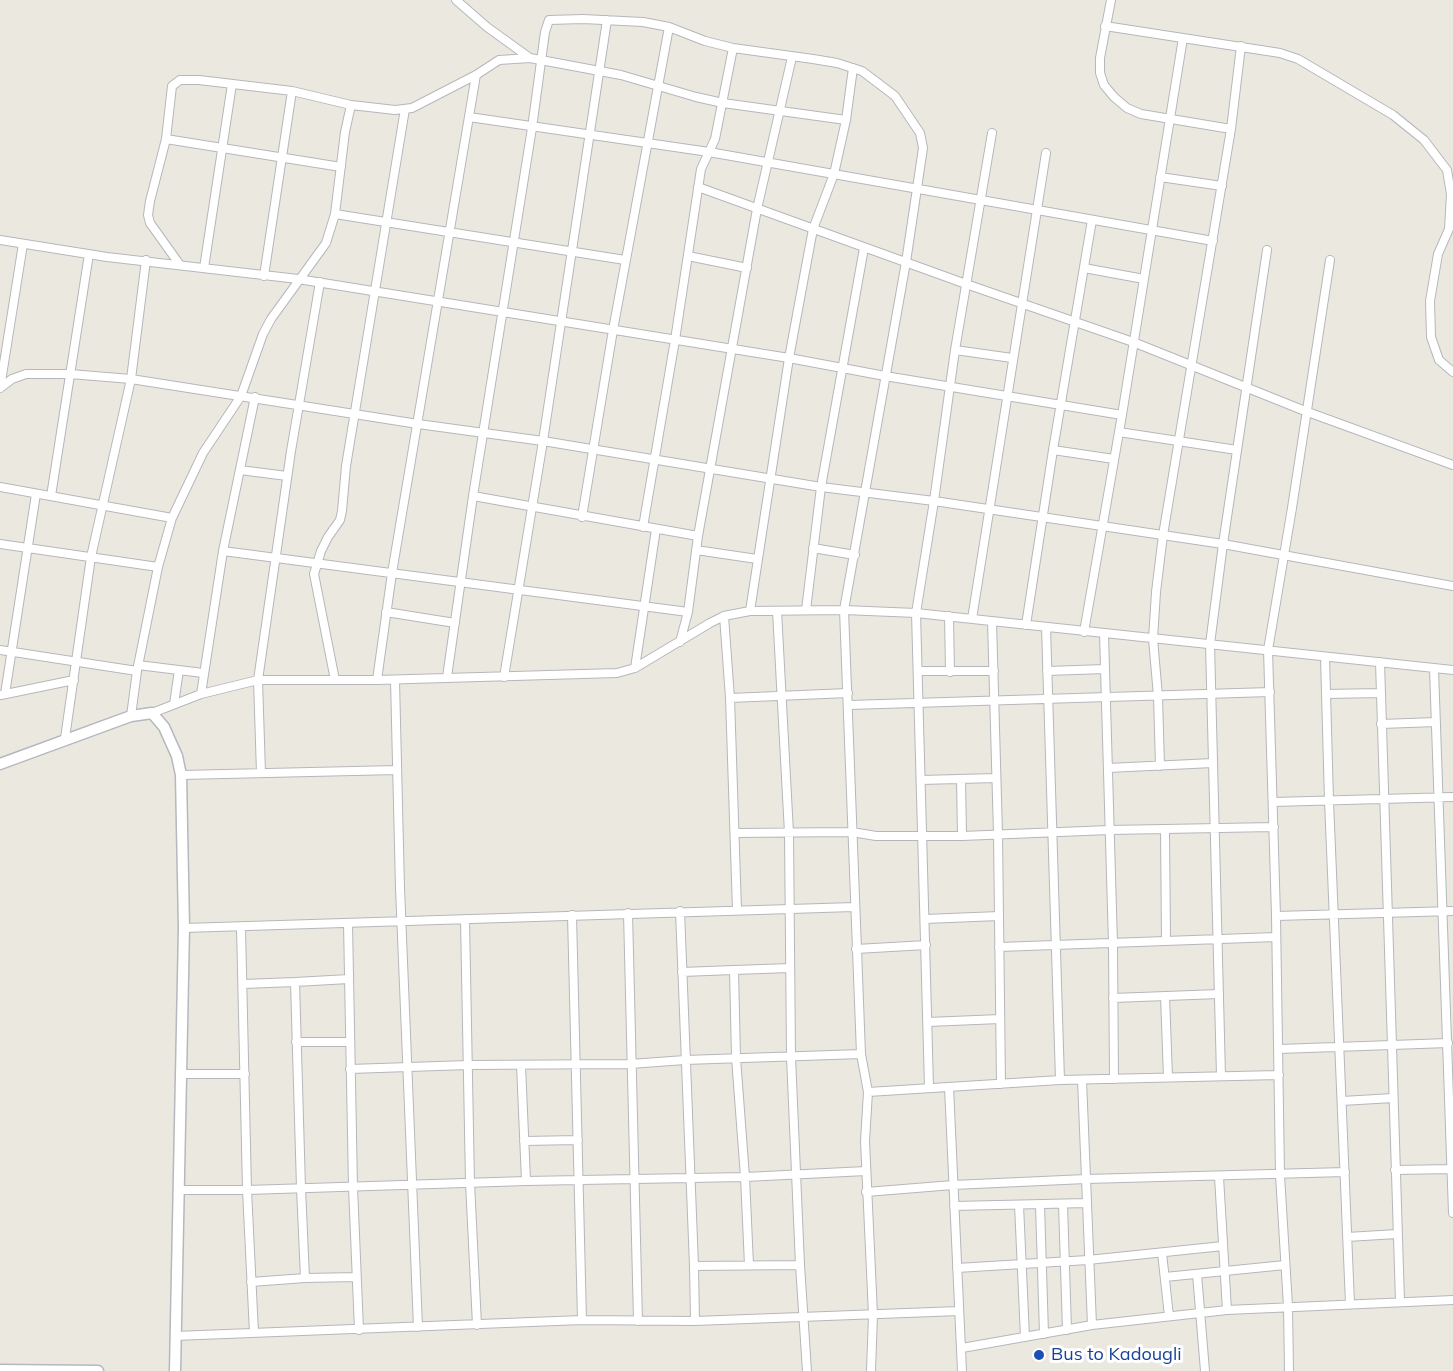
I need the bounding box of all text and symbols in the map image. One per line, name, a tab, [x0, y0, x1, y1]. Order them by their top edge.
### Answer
place label: Bus to Kadougli	[1051, 1344, 1182, 1366]
marker: Bus to Kadougli	[1032, 1348, 1046, 1362]

